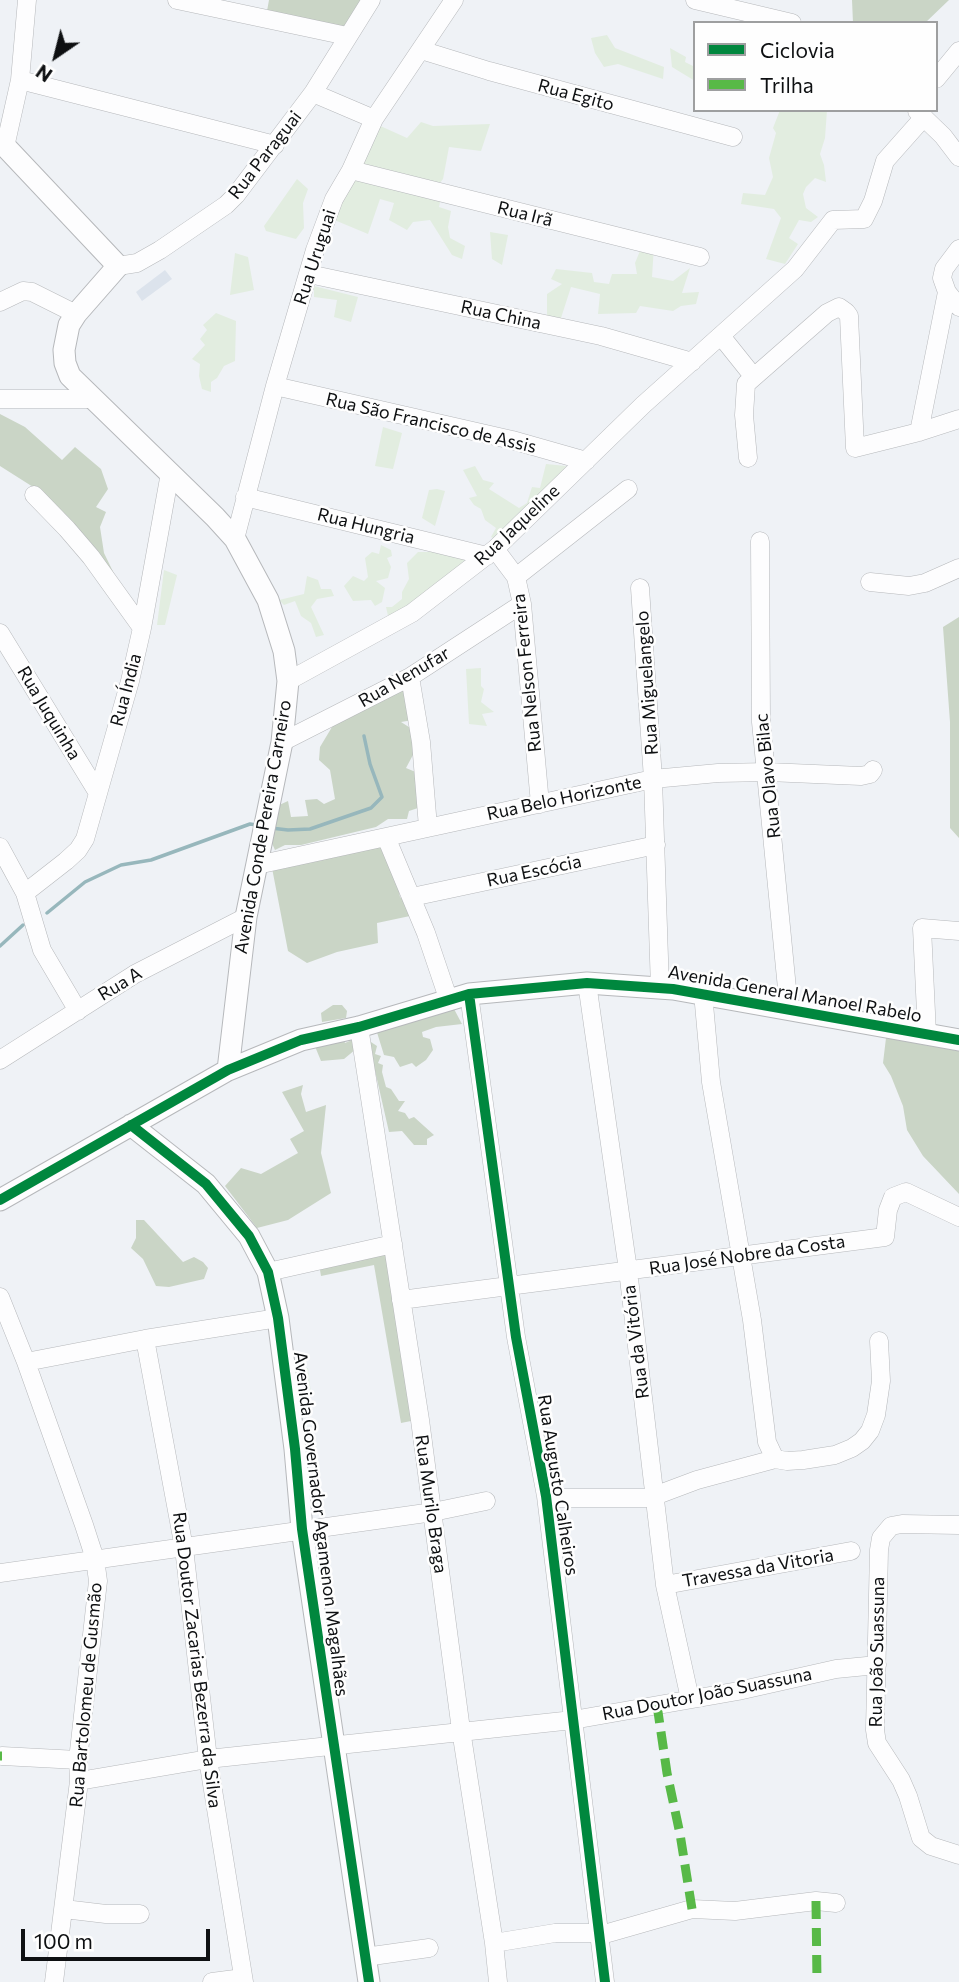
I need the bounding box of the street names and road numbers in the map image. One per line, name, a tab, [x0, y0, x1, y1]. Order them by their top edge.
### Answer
street label: Rua Egito	[536, 74, 616, 116]
street label: Rua Paraguai	[224, 107, 306, 203]
street label: Rua Irã	[495, 197, 555, 231]
street label: Rua Uruguai	[289, 207, 341, 307]
street label: Rua China	[459, 296, 543, 334]
street label: Rua São Francisco de Assis	[324, 388, 538, 458]
street label: Rua Jaqueline	[470, 480, 564, 570]
street label: Rua Hungria	[315, 503, 417, 549]
street label: Rua Nelson Ferreira	[508, 593, 546, 753]
street label: Rua Miguelangelo	[631, 610, 663, 756]
street label: Rua Nenufar	[355, 642, 453, 712]
street label: Rua Índia	[106, 651, 146, 729]
street label: Rua Juquinha	[13, 662, 85, 764]
street label: Avenida Conde Pereira Carneiro	[230, 698, 296, 956]
street label: Rua Olavo Bilac	[751, 712, 785, 840]
street label: Rua Belo Horizonte	[485, 771, 643, 825]
street label: Rua Escócia	[485, 850, 583, 892]
street label: Avenida General Manoel Rabelo	[666, 961, 924, 1027]
street label: Rua A	[94, 963, 146, 1005]
street label: Rua José Nobre da Costa	[648, 1231, 846, 1279]
street label: Rua da Vitória	[618, 1284, 654, 1400]
street label: Avenida Governador Agamenon Magalhães	[289, 1350, 353, 1698]
street label: Rua Augusto Calheiros	[533, 1393, 583, 1577]
street label: Rua Murilo Braga	[411, 1433, 451, 1575]
street label: Rua Doutor Zacarias Bezerra da Silva	[168, 1511, 226, 1809]
street label: Travessa da Vitoria	[681, 1544, 835, 1592]
street label: Rua João Suassuna	[865, 1577, 889, 1727]
street label: Rua Bartolomeu de Gusmão	[65, 1582, 107, 1808]
street label: Rua Doutor João Suassuna	[600, 1663, 814, 1725]

